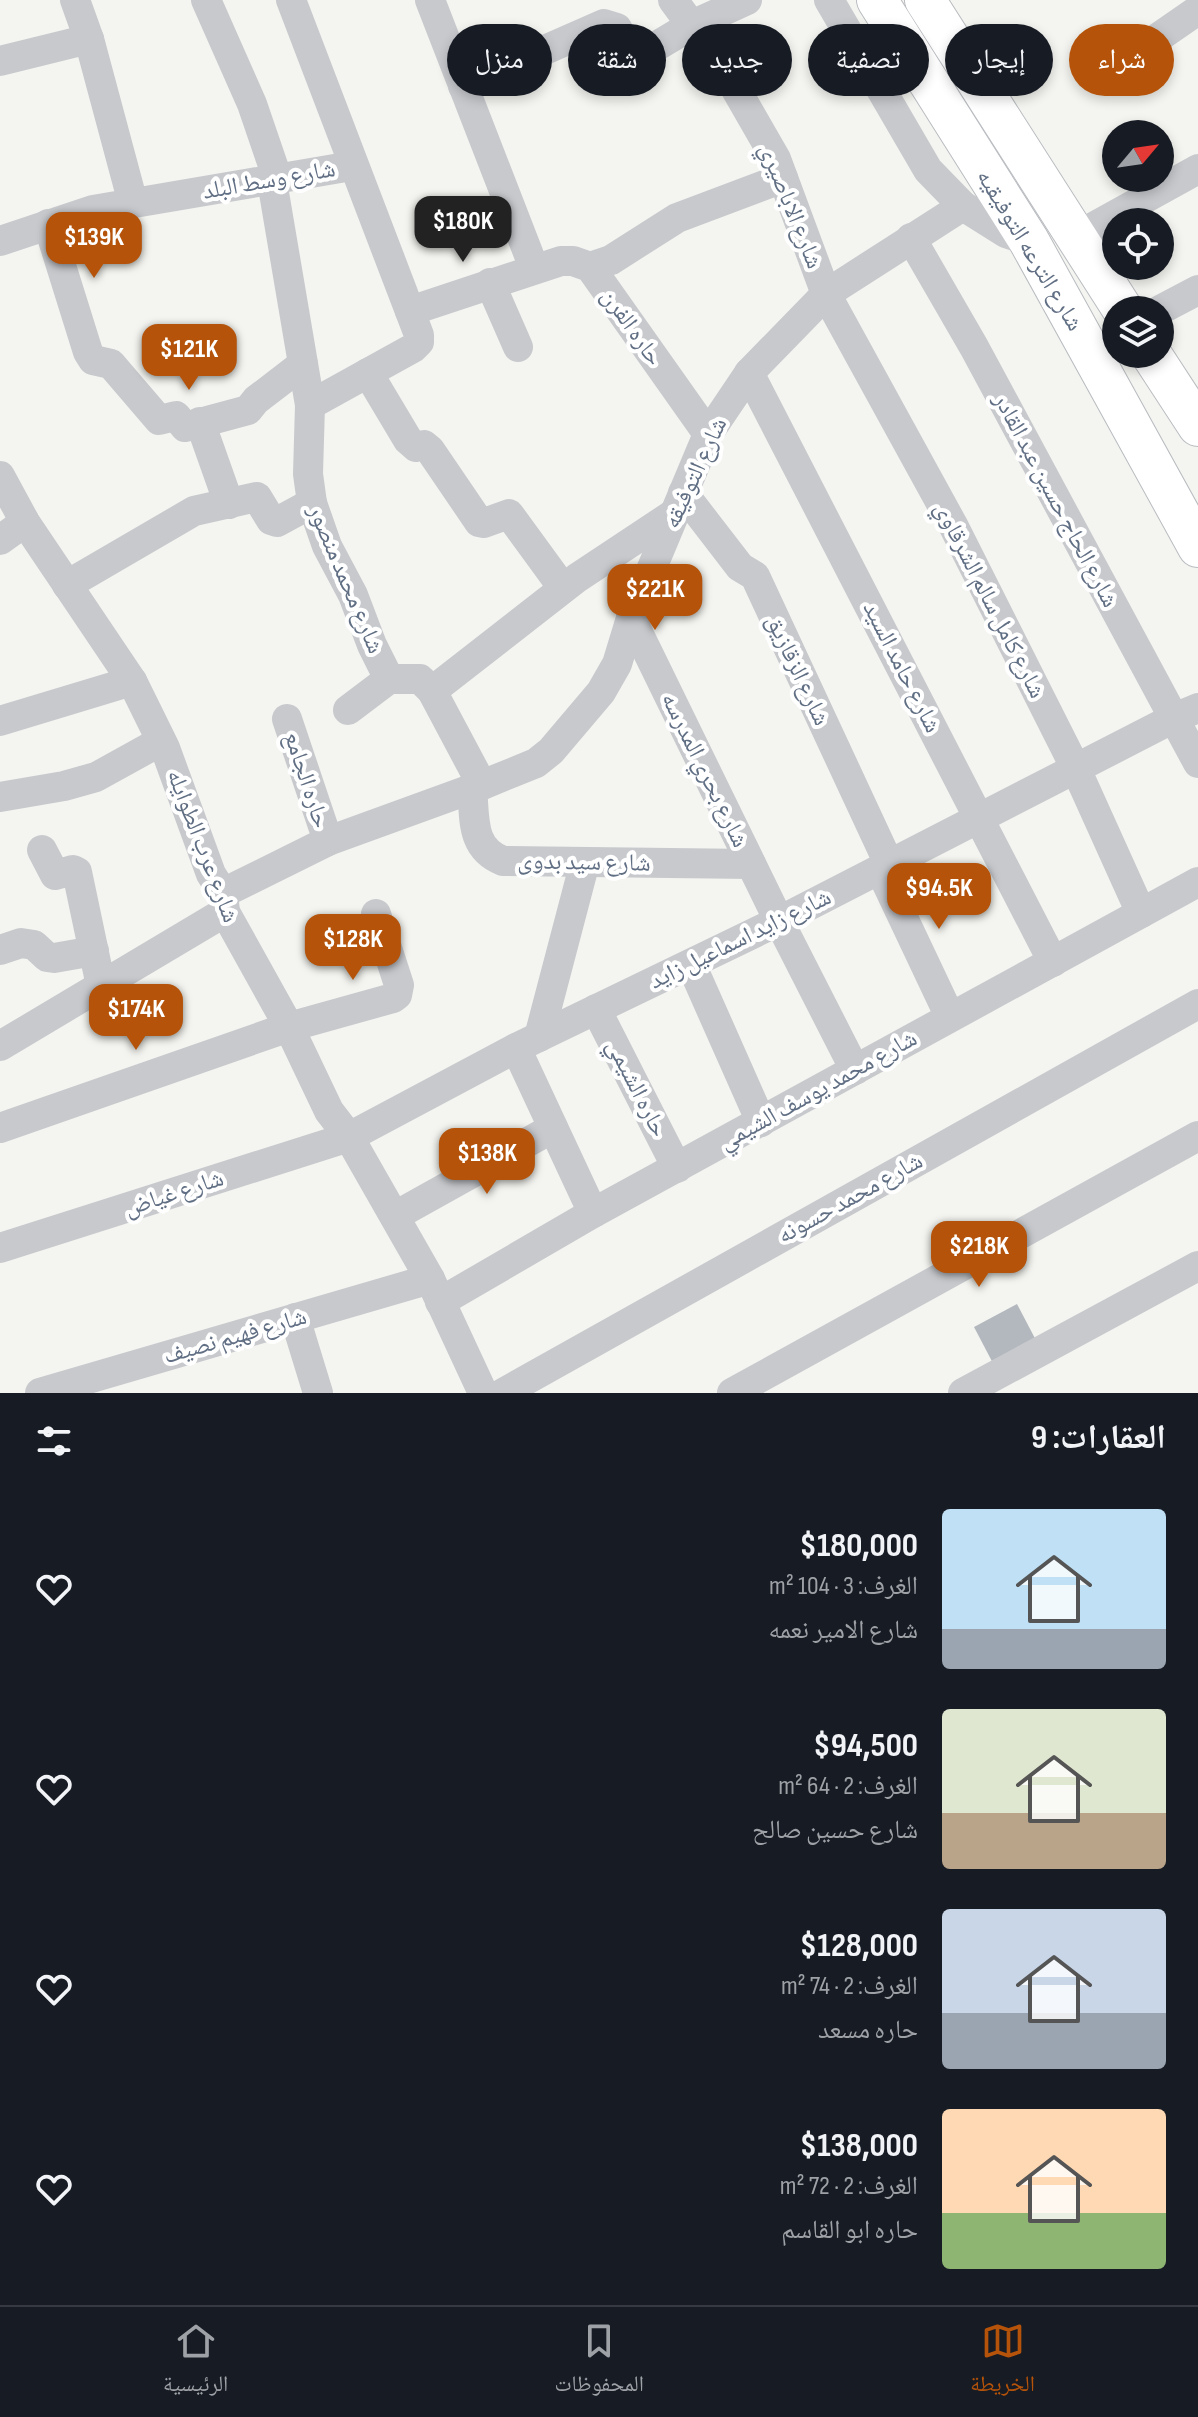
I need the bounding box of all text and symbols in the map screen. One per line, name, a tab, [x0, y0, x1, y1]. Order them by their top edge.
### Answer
chip: منزل	[447, 24, 552, 96]
chip: شقة	[568, 24, 666, 96]
chip: جديد	[682, 24, 792, 96]
chip: تصفية	[808, 24, 929, 96]
chip: إيجار	[945, 24, 1053, 96]
chip: شراء	[1069, 24, 1174, 96]
north arrow	[1102, 120, 1174, 192]
map controls	[1102, 120, 1174, 368]
street label: شارع الاباصيري	[749, 139, 829, 274]
street label: شارع وسط البلد	[201, 154, 337, 206]
street label: شارع الترعه التوفيقيه	[970, 164, 1090, 336]
pin: $180K	[407, 196, 519, 264]
text: $180K	[433, 206, 493, 237]
button: locate	[1102, 208, 1174, 280]
pin: $139K	[38, 212, 150, 280]
text: $139K	[64, 222, 124, 253]
street label: حاره الفرن	[595, 283, 669, 371]
button: layers	[1102, 296, 1174, 368]
pin: $121K	[133, 324, 245, 392]
text: $121K	[160, 334, 218, 365]
street label: شارع الحاج حسين عبد القادر	[987, 387, 1125, 612]
street label: شارع التوفيقه	[657, 413, 733, 533]
street label: شارع كامل سالم الشرقاوي	[924, 497, 1052, 705]
street label: شارع محمد منصور	[301, 499, 390, 658]
pin: $221K	[599, 564, 711, 632]
text: $221K	[625, 574, 685, 605]
street label: شارع حامد السيد	[856, 596, 948, 738]
street label: شارع الزقازيق	[760, 610, 836, 730]
street label: شارع بحري المدرسه	[651, 688, 755, 854]
street label: حاره الجامع	[278, 728, 336, 832]
street label: شارع عرب الطوايله	[161, 765, 245, 927]
street label: شارع سيد بدوى	[517, 846, 651, 878]
pin: $94.5K	[874, 863, 1004, 931]
text: $94.5K	[905, 873, 973, 904]
street label: شارع زايد اسماعيل زايد	[644, 882, 836, 996]
pin: $128K	[297, 914, 409, 982]
text: $128K	[323, 924, 383, 955]
pin: $174K	[80, 984, 192, 1052]
text: $174K	[107, 994, 165, 1025]
street label: شارع محمد يوسف الشيمي	[714, 1024, 924, 1160]
street label: حاره الشيمي	[596, 1034, 674, 1144]
pin: $138K	[431, 1128, 543, 1196]
text: $138K	[457, 1138, 517, 1169]
street label: شارع محمد حسونه	[772, 1146, 928, 1250]
street label: شارع غياض	[121, 1163, 227, 1223]
pin: $218K	[923, 1221, 1035, 1289]
text: $218K	[949, 1231, 1009, 1262]
street label: شارع فهيم نصيف	[160, 1302, 310, 1371]
text: العقارات: 9	[1031, 1417, 1166, 1458]
icon: filters	[32, 1419, 76, 1463]
text: $180,000	[800, 1525, 918, 1566]
icon: home	[1006, 1541, 1102, 1637]
icon: heart	[32, 1567, 76, 1611]
text: الغرف: 3 · 104 m²	[769, 1571, 918, 1602]
text: شارع الامير نعمه	[769, 1615, 918, 1646]
text: $94,500	[813, 1725, 918, 1766]
icon: home	[1006, 1741, 1102, 1837]
icon: heart	[32, 1767, 76, 1811]
text: الغرف: 2 · 64 m²	[778, 1771, 918, 1802]
text: شارع حسين صالح	[752, 1815, 918, 1846]
text: $128,000	[800, 1925, 918, 1966]
icon: home	[1006, 1941, 1102, 2037]
icon: heart	[32, 1967, 76, 2011]
text: الغرف: 2 · 74 m²	[781, 1971, 918, 2002]
text: حاره مسعد	[818, 2015, 918, 2046]
text: $138,000	[800, 2125, 918, 2166]
icon: home	[1006, 2141, 1102, 2237]
icon: heart	[32, 2167, 76, 2211]
text: الغرف: 2 · 72 m²	[780, 2171, 918, 2202]
text: حاره ابو القاسم	[781, 2215, 918, 2246]
tab: الرئيسية	[163, 2319, 228, 2405]
tab: المحفوظات	[554, 2319, 644, 2405]
tab: الخريطة	[970, 2319, 1035, 2405]

